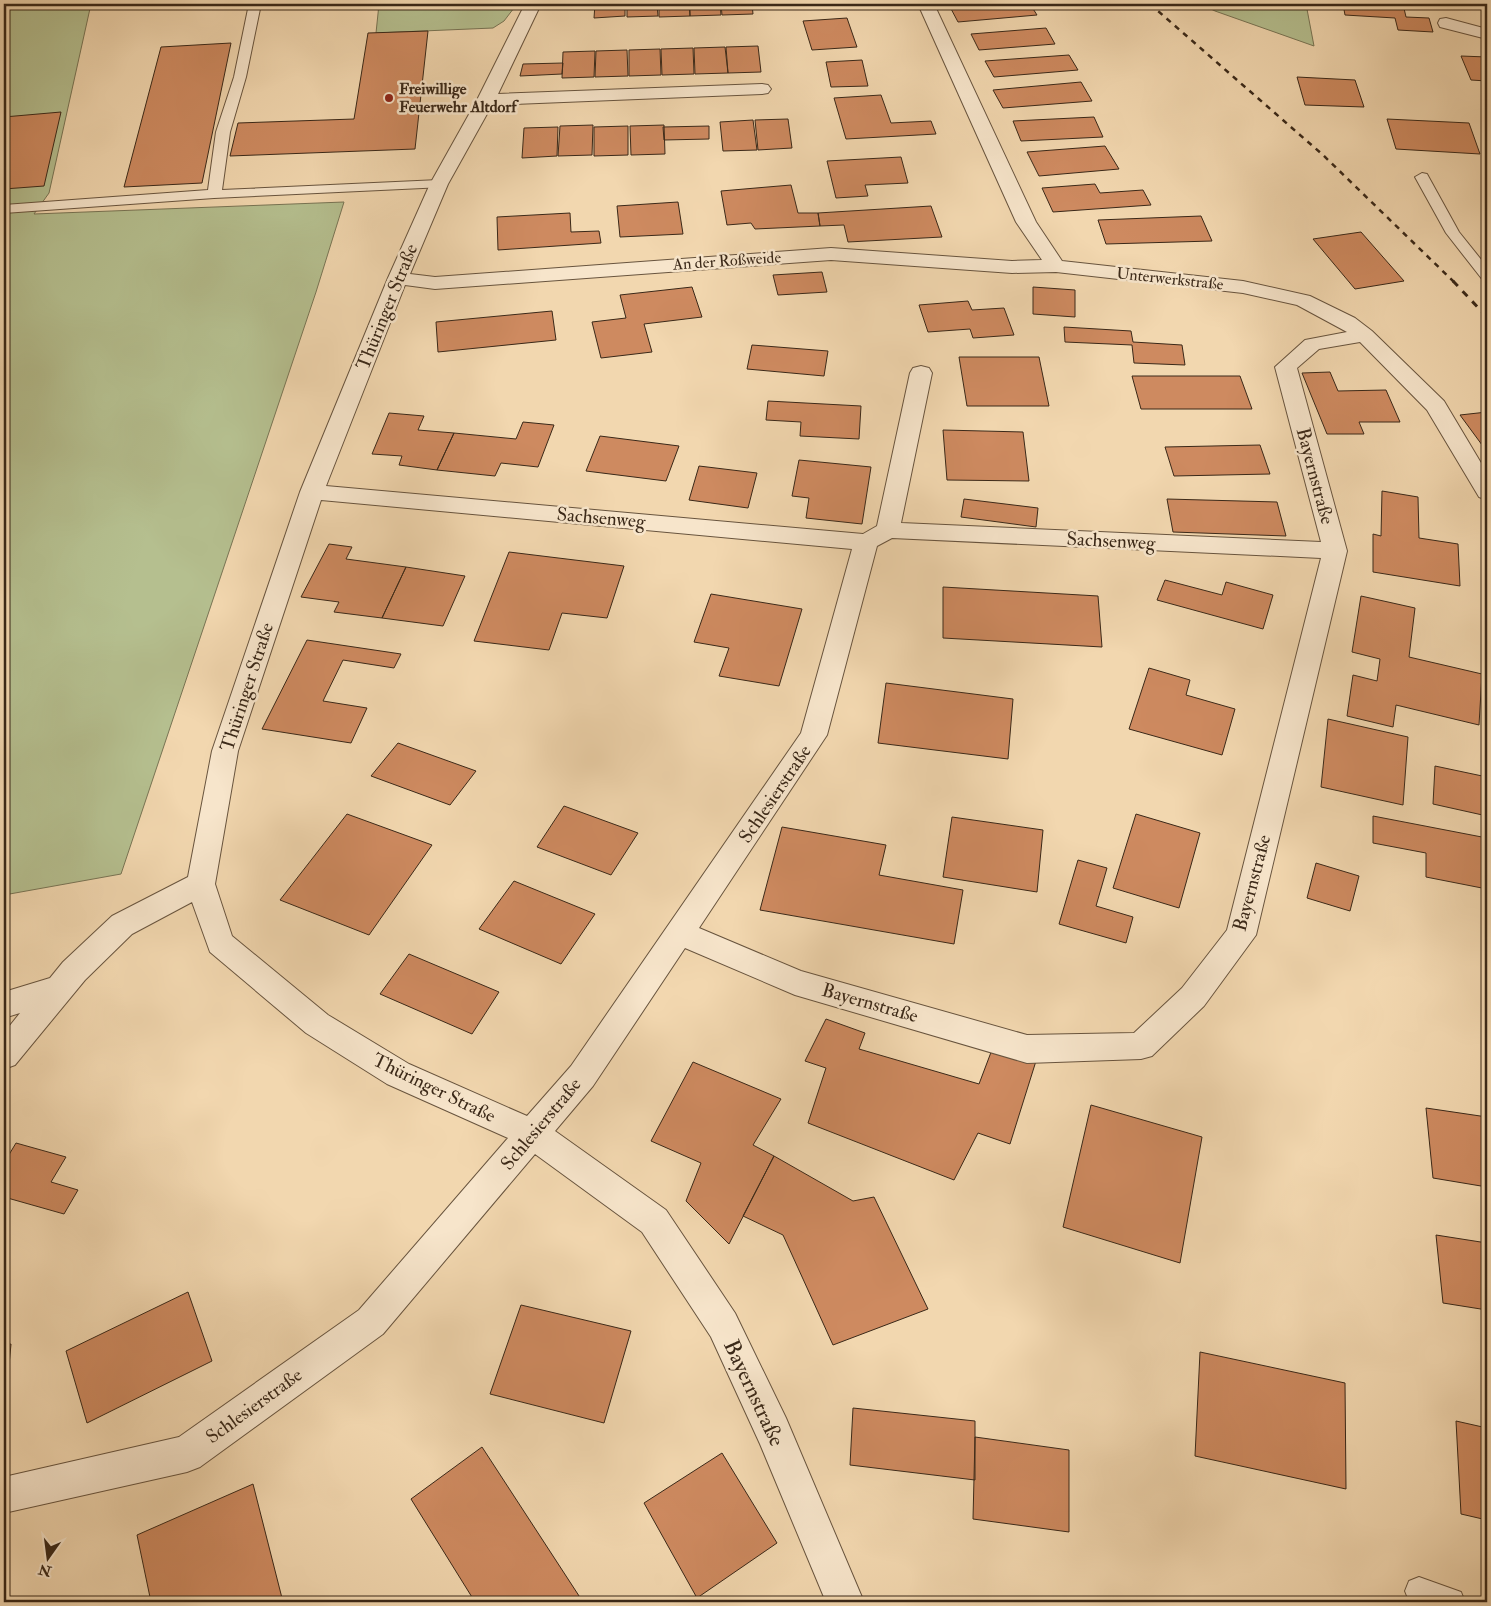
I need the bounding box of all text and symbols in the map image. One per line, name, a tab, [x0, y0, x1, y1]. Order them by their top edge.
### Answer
place label: Freiwillige Feuerwehr Altdorf	[399, 79, 519, 117]
marker: Freiwillige Feuerwehr Altdorf	[383, 92, 395, 104]
street label: Thüringer Straße	[351, 240, 423, 374]
street label: An der Roßweide	[671, 247, 782, 275]
street label: Unterwerkstraße	[1116, 263, 1225, 295]
street label: Bayernstraße	[1291, 425, 1339, 527]
street label: Sachsenweg	[556, 502, 647, 534]
street label: Sachsenweg	[1066, 527, 1157, 555]
street label: Thüringer Straße	[215, 620, 279, 754]
street label: Schlesierstraße	[733, 740, 817, 848]
street label: Bayernstraße	[1228, 832, 1276, 934]
street label: Bayernstraße	[819, 978, 921, 1028]
street label: Thüringer Straße	[369, 1048, 499, 1128]
street label: Schlesierstraße	[495, 1073, 587, 1175]
street label: Bayernstraße	[717, 1335, 791, 1451]
street label: Schlesierstraße	[201, 1363, 307, 1449]
north arrow	[22, 1534, 72, 1584]
text: N	[36, 1560, 54, 1580]

